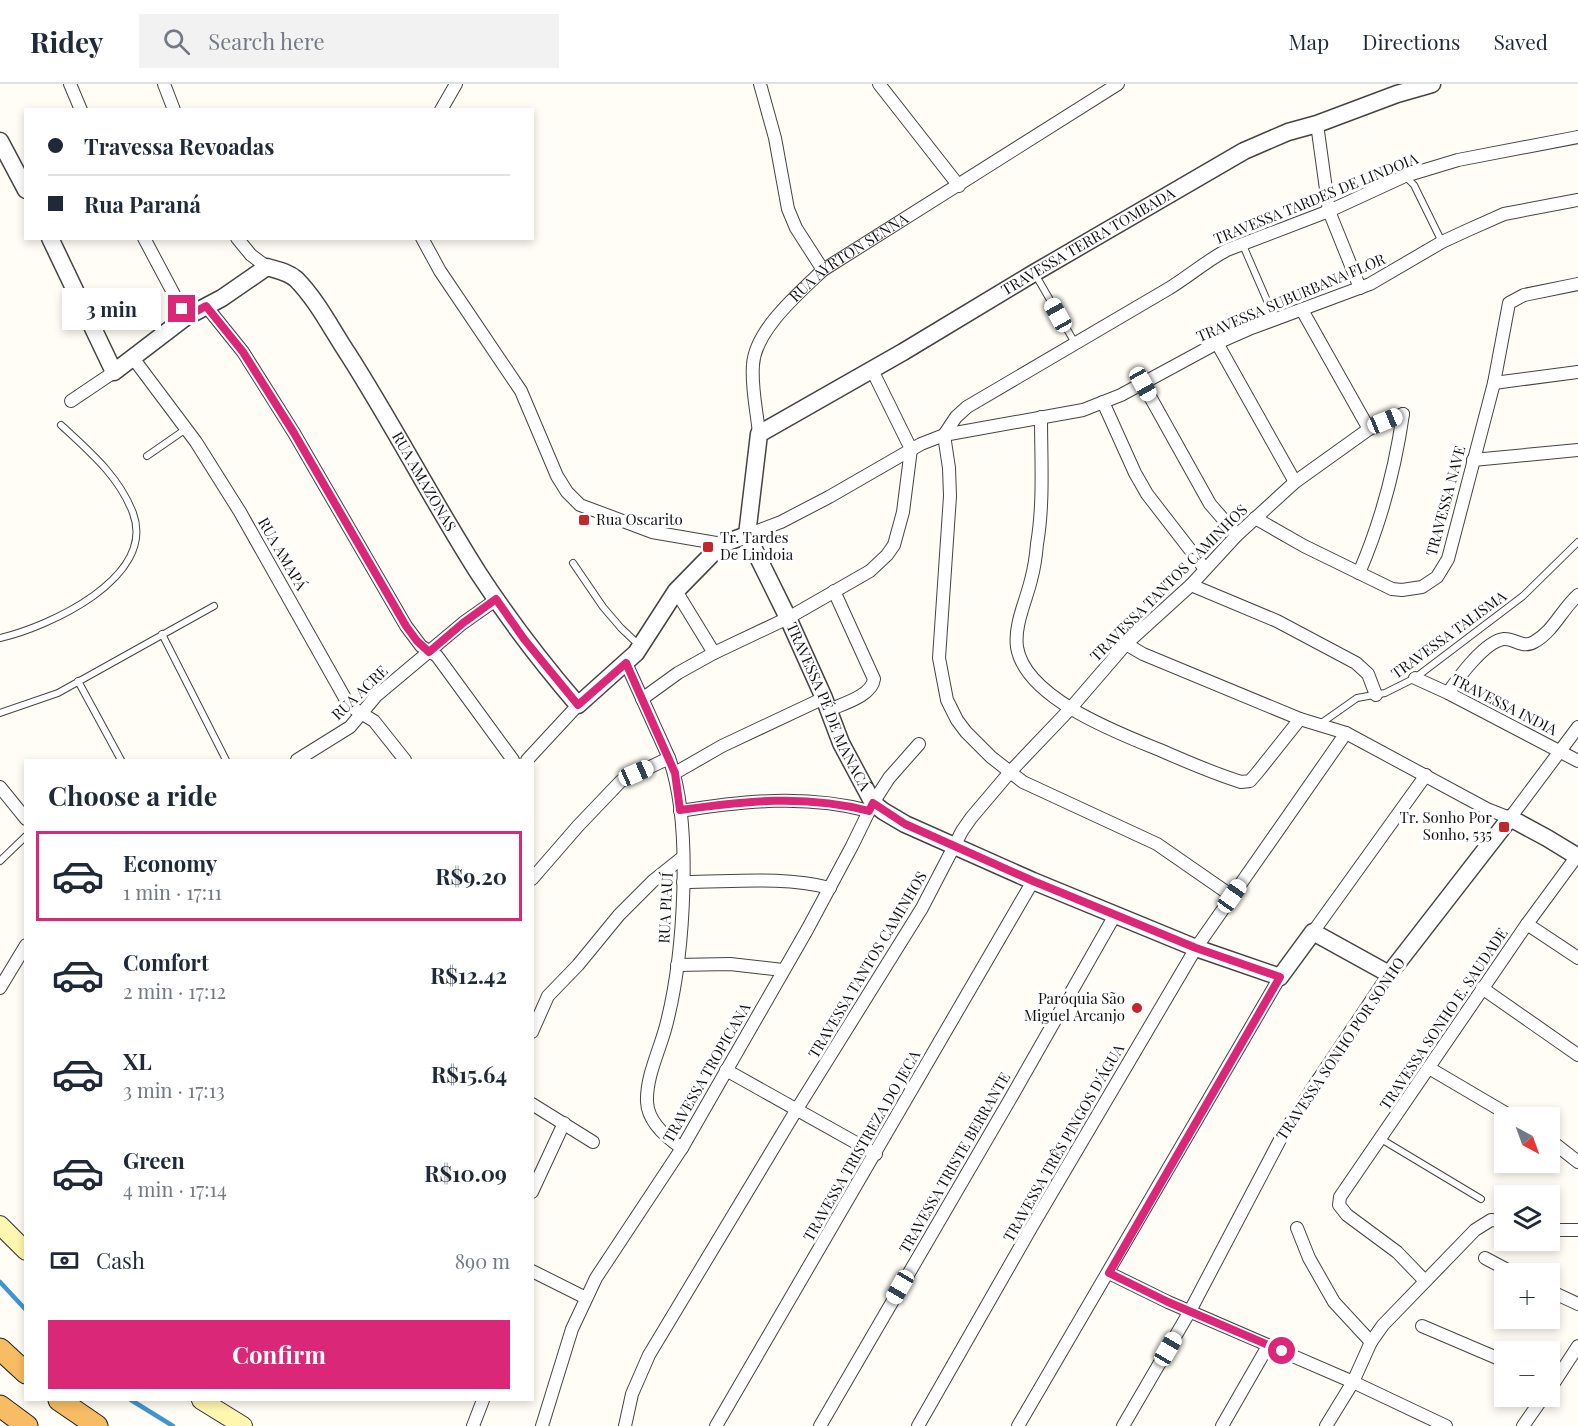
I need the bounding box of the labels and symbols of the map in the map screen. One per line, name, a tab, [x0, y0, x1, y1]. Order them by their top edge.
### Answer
street label: TRAVESSA TARDES DE LINDOIA	[1210, 148, 1421, 248]
street label: TRAVESSA TERRA TOMBADA	[997, 182, 1179, 299]
street label: RUA AYRTON SENNA	[784, 208, 912, 306]
street label: TRAVESSA SUBURBANA FLOR	[1193, 248, 1388, 346]
callout: 3 min	[62, 288, 161, 330]
route end	[168, 295, 195, 322]
car	[1041, 295, 1075, 335]
car	[1126, 364, 1160, 404]
car	[1365, 406, 1405, 436]
street label: RUA AMAZONAS	[388, 428, 461, 535]
street label: TRAVESSA NAVE	[1421, 443, 1469, 558]
street label: TRAVESSA TANTOS CAMINHOS	[1085, 499, 1251, 665]
place label: Rua Oscarito	[596, 509, 683, 529]
street label: RUA AMAPÁ	[254, 513, 312, 594]
marker: Rua Oscarito	[577, 513, 591, 527]
place label: Tr. Tardes De Lindoia	[720, 527, 794, 564]
marker: Tr. Tardes De Lindoia	[701, 540, 715, 554]
street label: TRAVESSA TALISMA	[1387, 585, 1510, 683]
street label: TRAVESSA PÉ DE MANACÁ	[782, 619, 876, 794]
street label: RUA ACRE	[327, 661, 392, 724]
street label: TRAVESSA INDIA	[1448, 669, 1561, 740]
car	[616, 757, 656, 789]
place label: Tr. Sonho Por Sonho, 535	[1399, 807, 1492, 844]
marker: Tr. Sonho Por Sonho, 535	[1497, 820, 1511, 834]
street label: TRAVESSA TANTOS CAMINHOS	[803, 867, 931, 1062]
street label: RUA PIAUÍ	[653, 871, 677, 944]
car	[1214, 876, 1250, 916]
street label: TRAVESSA SONHO E. SAUDADE	[1375, 924, 1512, 1113]
street label: TRAVESSA SONHO POR SONHO	[1271, 953, 1409, 1144]
place label: Paróquia São Miguel Arcanjo	[1024, 988, 1125, 1025]
street label: TRAVESSA TROPICANA	[658, 998, 755, 1146]
marker: Paróquia São Miguel Arcanjo	[1130, 1001, 1144, 1015]
street label: TRAVESSA TRÊS PINGOS D'ÁGUA	[998, 1040, 1128, 1245]
street label: TRAVESSA TRISTREZA DO JECA	[798, 1046, 924, 1245]
street label: TRAVESSA TRISTE BERRANTE	[894, 1068, 1014, 1257]
north arrow	[1494, 1107, 1560, 1173]
car	[883, 1267, 917, 1307]
car	[1151, 1329, 1185, 1369]
route start	[1268, 1337, 1295, 1364]

